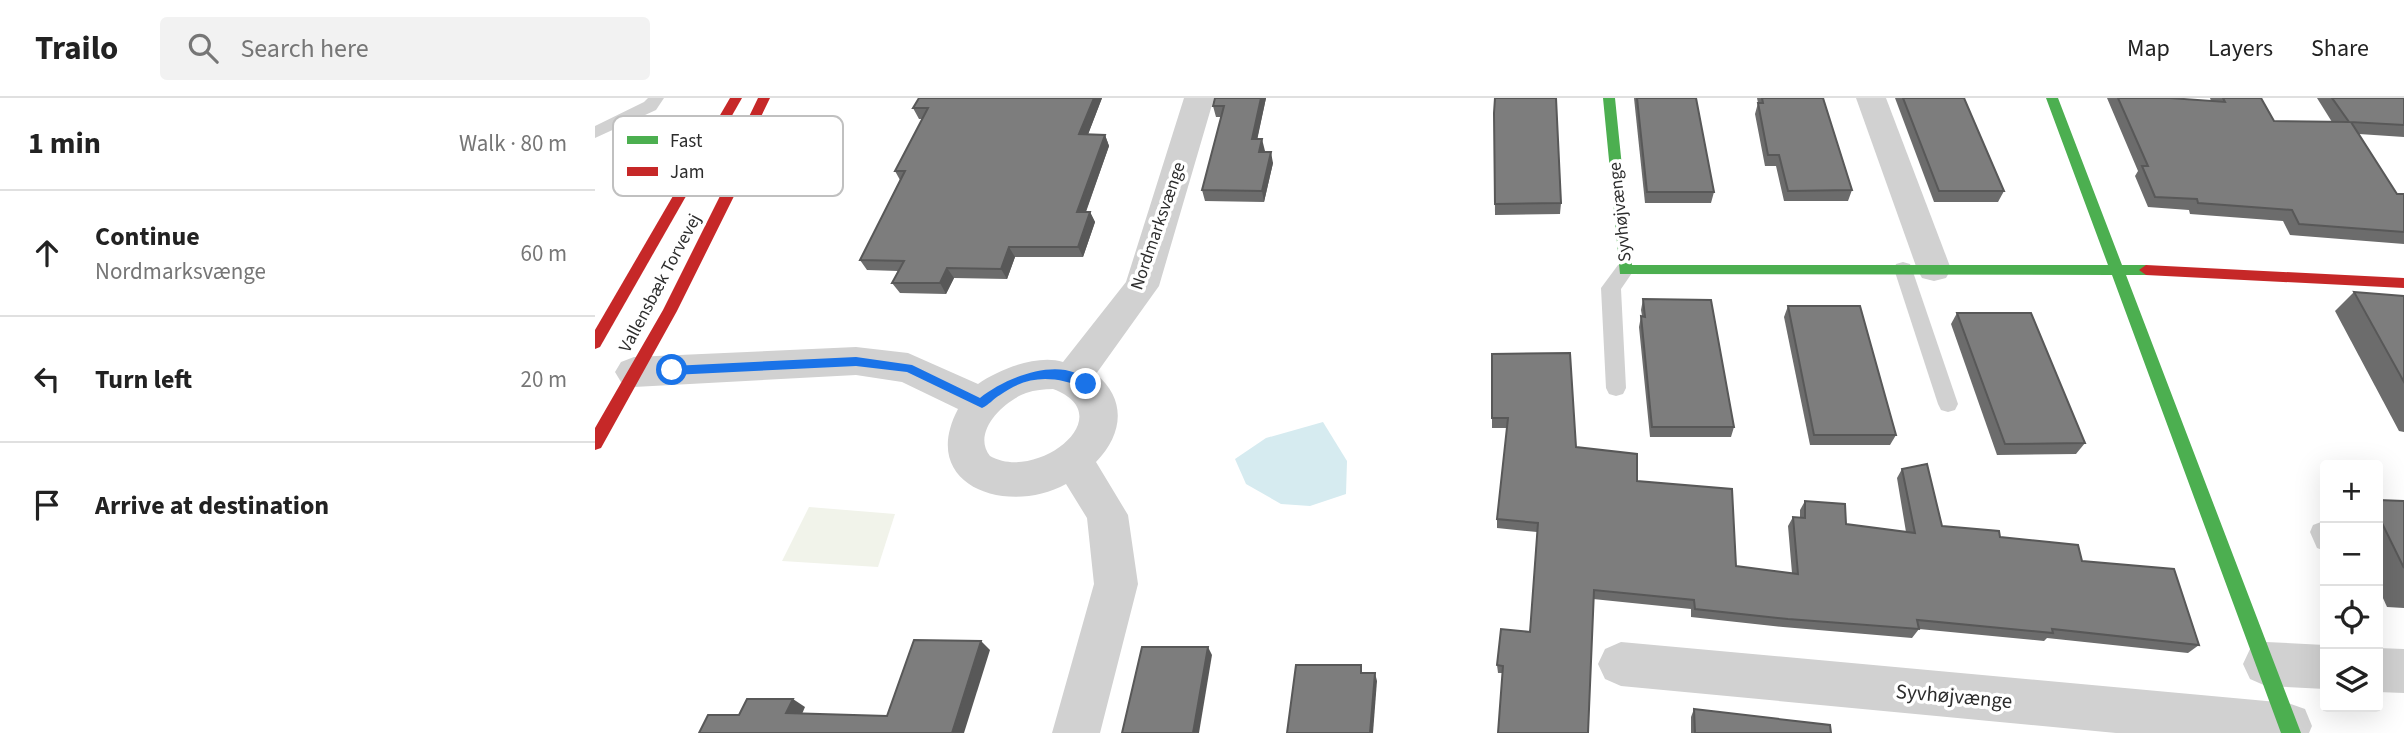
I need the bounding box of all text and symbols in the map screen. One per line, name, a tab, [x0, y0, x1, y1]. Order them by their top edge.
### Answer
search box	[160, 17, 650, 80]
text: Trailo	[35, 25, 118, 72]
icon: search	[184, 29, 222, 67]
text: Search here	[240, 30, 369, 67]
text: Map	[2127, 31, 2170, 66]
text: Layers	[2208, 31, 2273, 66]
text: Share	[2311, 31, 2369, 66]
legend	[613, 116, 843, 196]
text: 1 min	[28, 122, 101, 165]
text: Walk · 80 m	[459, 127, 567, 160]
text: Fast	[670, 128, 703, 155]
text: Jam	[670, 159, 704, 186]
street label: Nordmarksvænge	[1124, 159, 1192, 293]
street label: Syvhøjvænge	[1602, 161, 1638, 263]
street label: Vallensbæk Torvevej	[613, 209, 707, 357]
text: Continue	[95, 218, 200, 255]
icon: ahead	[28, 234, 66, 272]
text: 60 m	[520, 237, 567, 270]
text: Nordmarksvænge	[95, 255, 266, 288]
route start	[656, 354, 687, 385]
icon: left	[28, 360, 66, 398]
text: Turn left	[95, 361, 192, 398]
text: 20 m	[520, 363, 567, 396]
route end	[1070, 368, 1101, 399]
map controls	[2320, 460, 2383, 712]
button: +	[2320, 460, 2383, 523]
icon: arrive	[28, 486, 66, 524]
text: Arrive at destination	[95, 487, 329, 524]
button: −	[2320, 523, 2383, 586]
button: locate	[2320, 586, 2383, 649]
button: layers	[2320, 649, 2383, 712]
street label: Syvhøjvænge	[1895, 676, 2013, 716]

